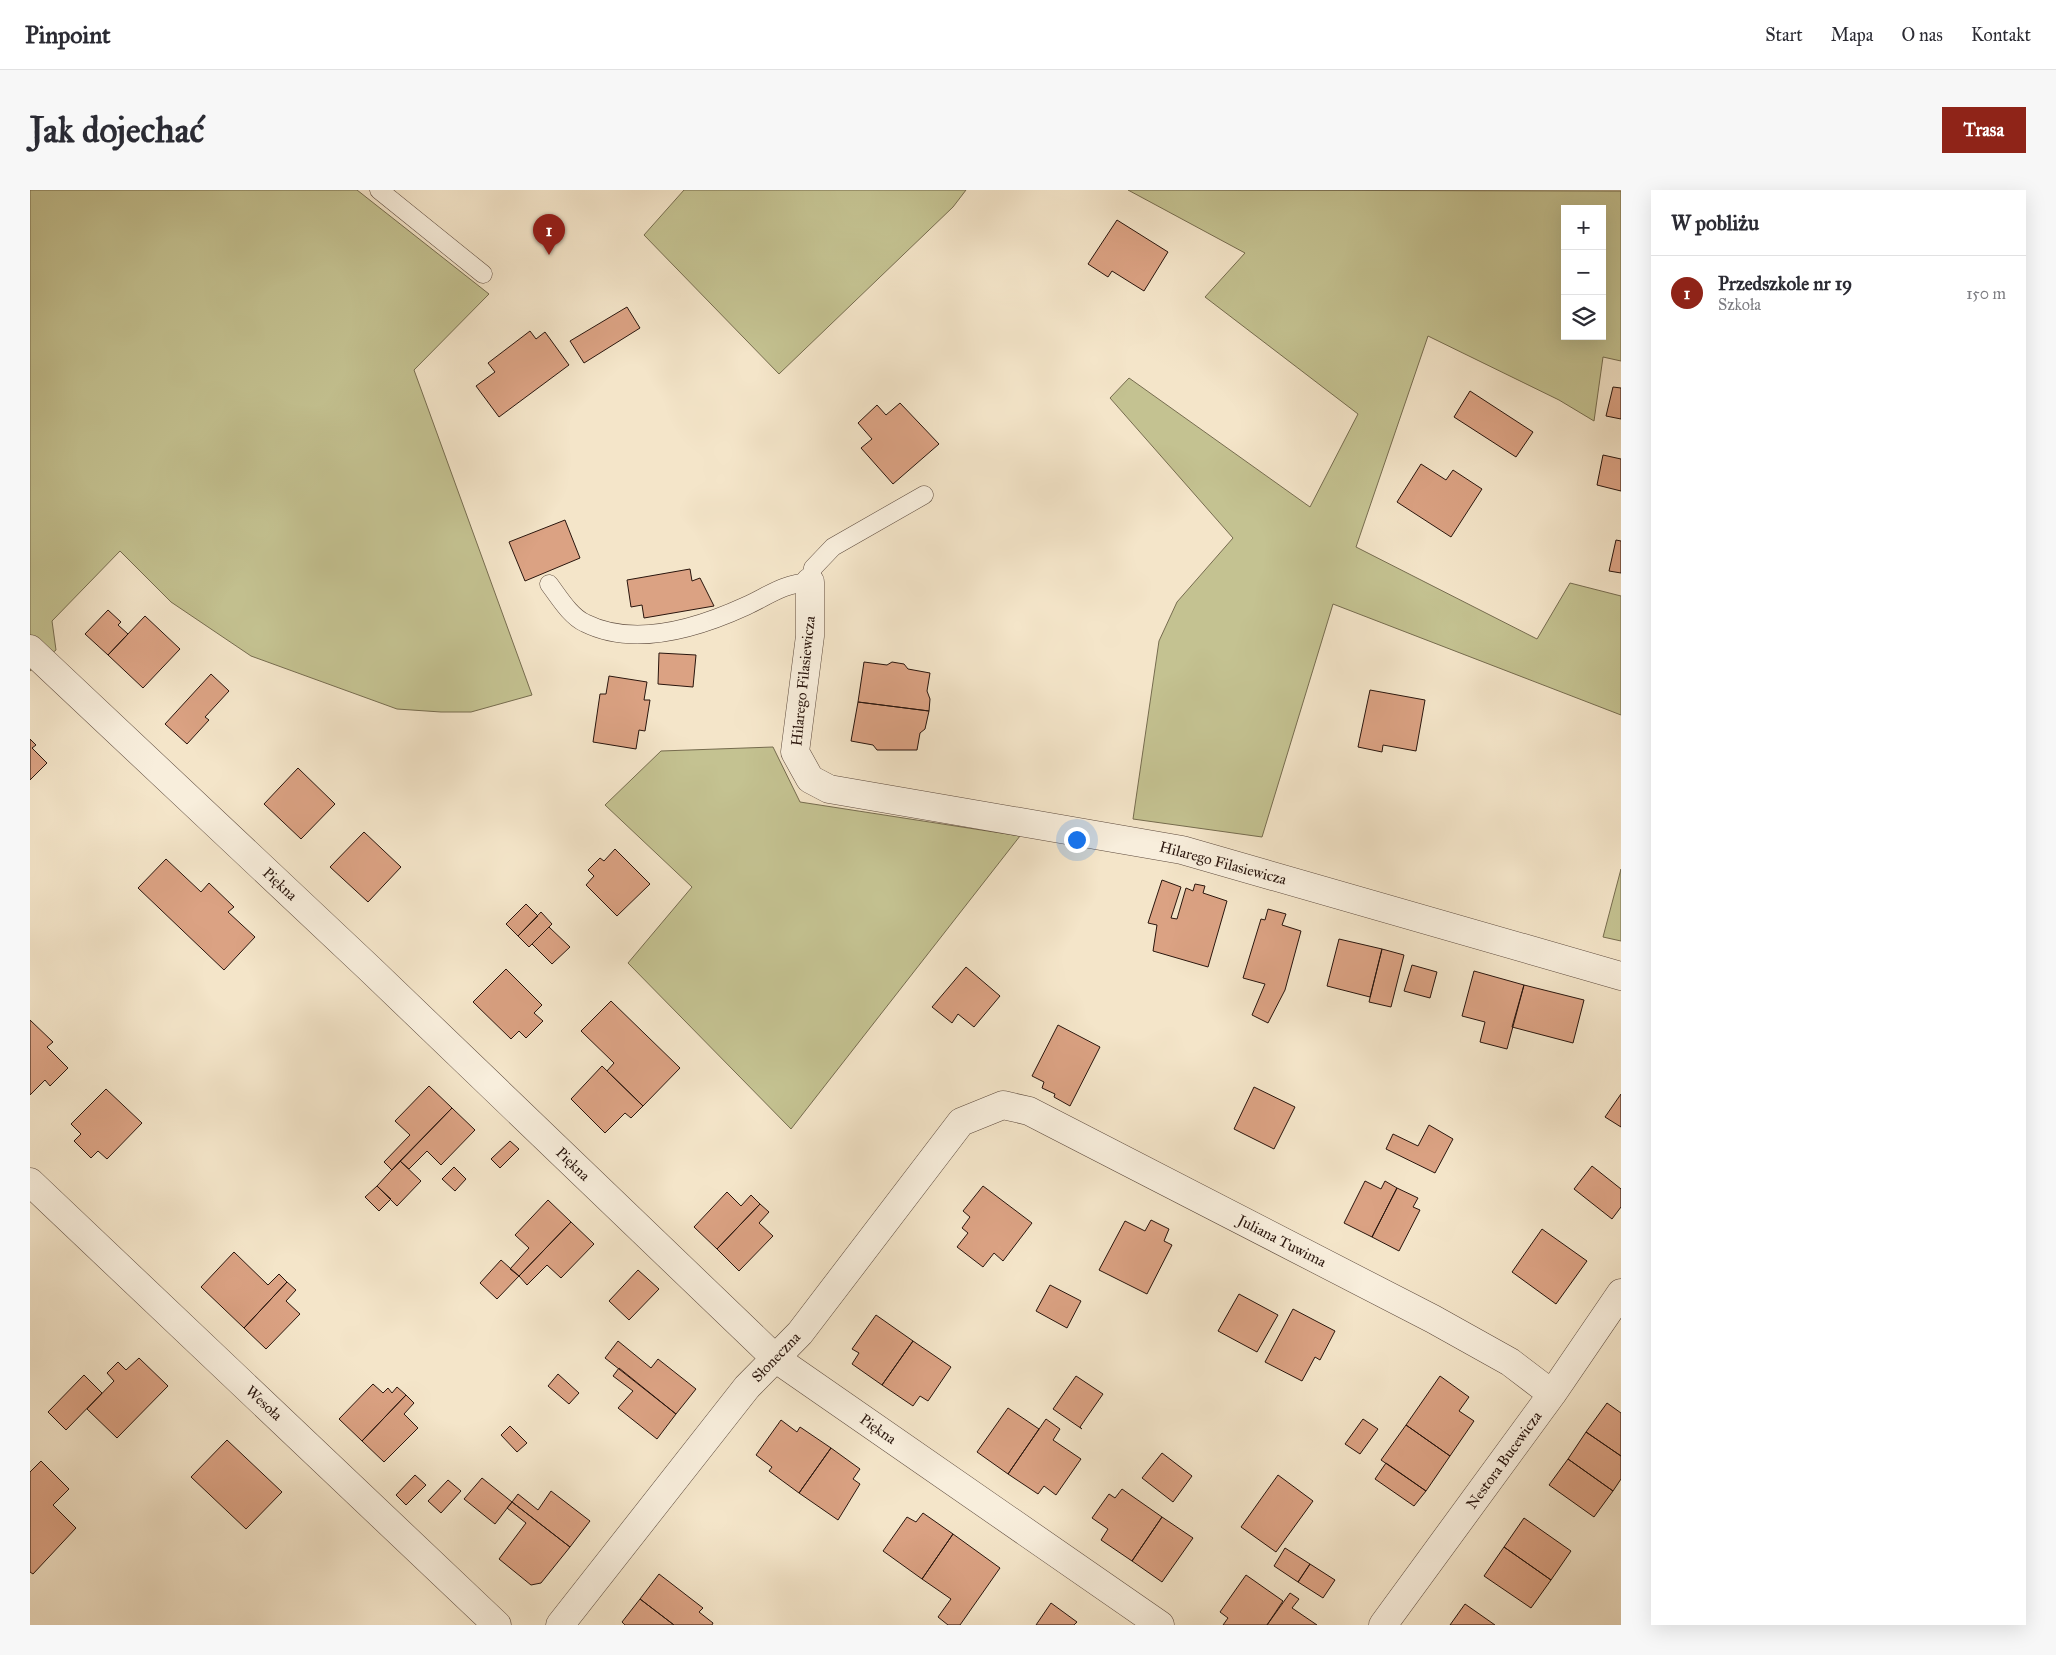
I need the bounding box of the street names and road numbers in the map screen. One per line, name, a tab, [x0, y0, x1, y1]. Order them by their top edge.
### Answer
street label: Hilarego Filasiewicza	[787, 614, 819, 747]
street label: Hilarego Filasiewicza	[1158, 837, 1289, 889]
street label: Piękna	[259, 864, 301, 905]
street label: Piękna	[552, 1144, 594, 1185]
street label: Juliana Tuwima	[1233, 1210, 1330, 1272]
street label: Słoneczna	[748, 1328, 805, 1386]
street label: Wesoła	[242, 1382, 286, 1425]
street label: Nestora Bucewicza	[1463, 1407, 1546, 1512]
street label: Piękna	[856, 1410, 900, 1448]

